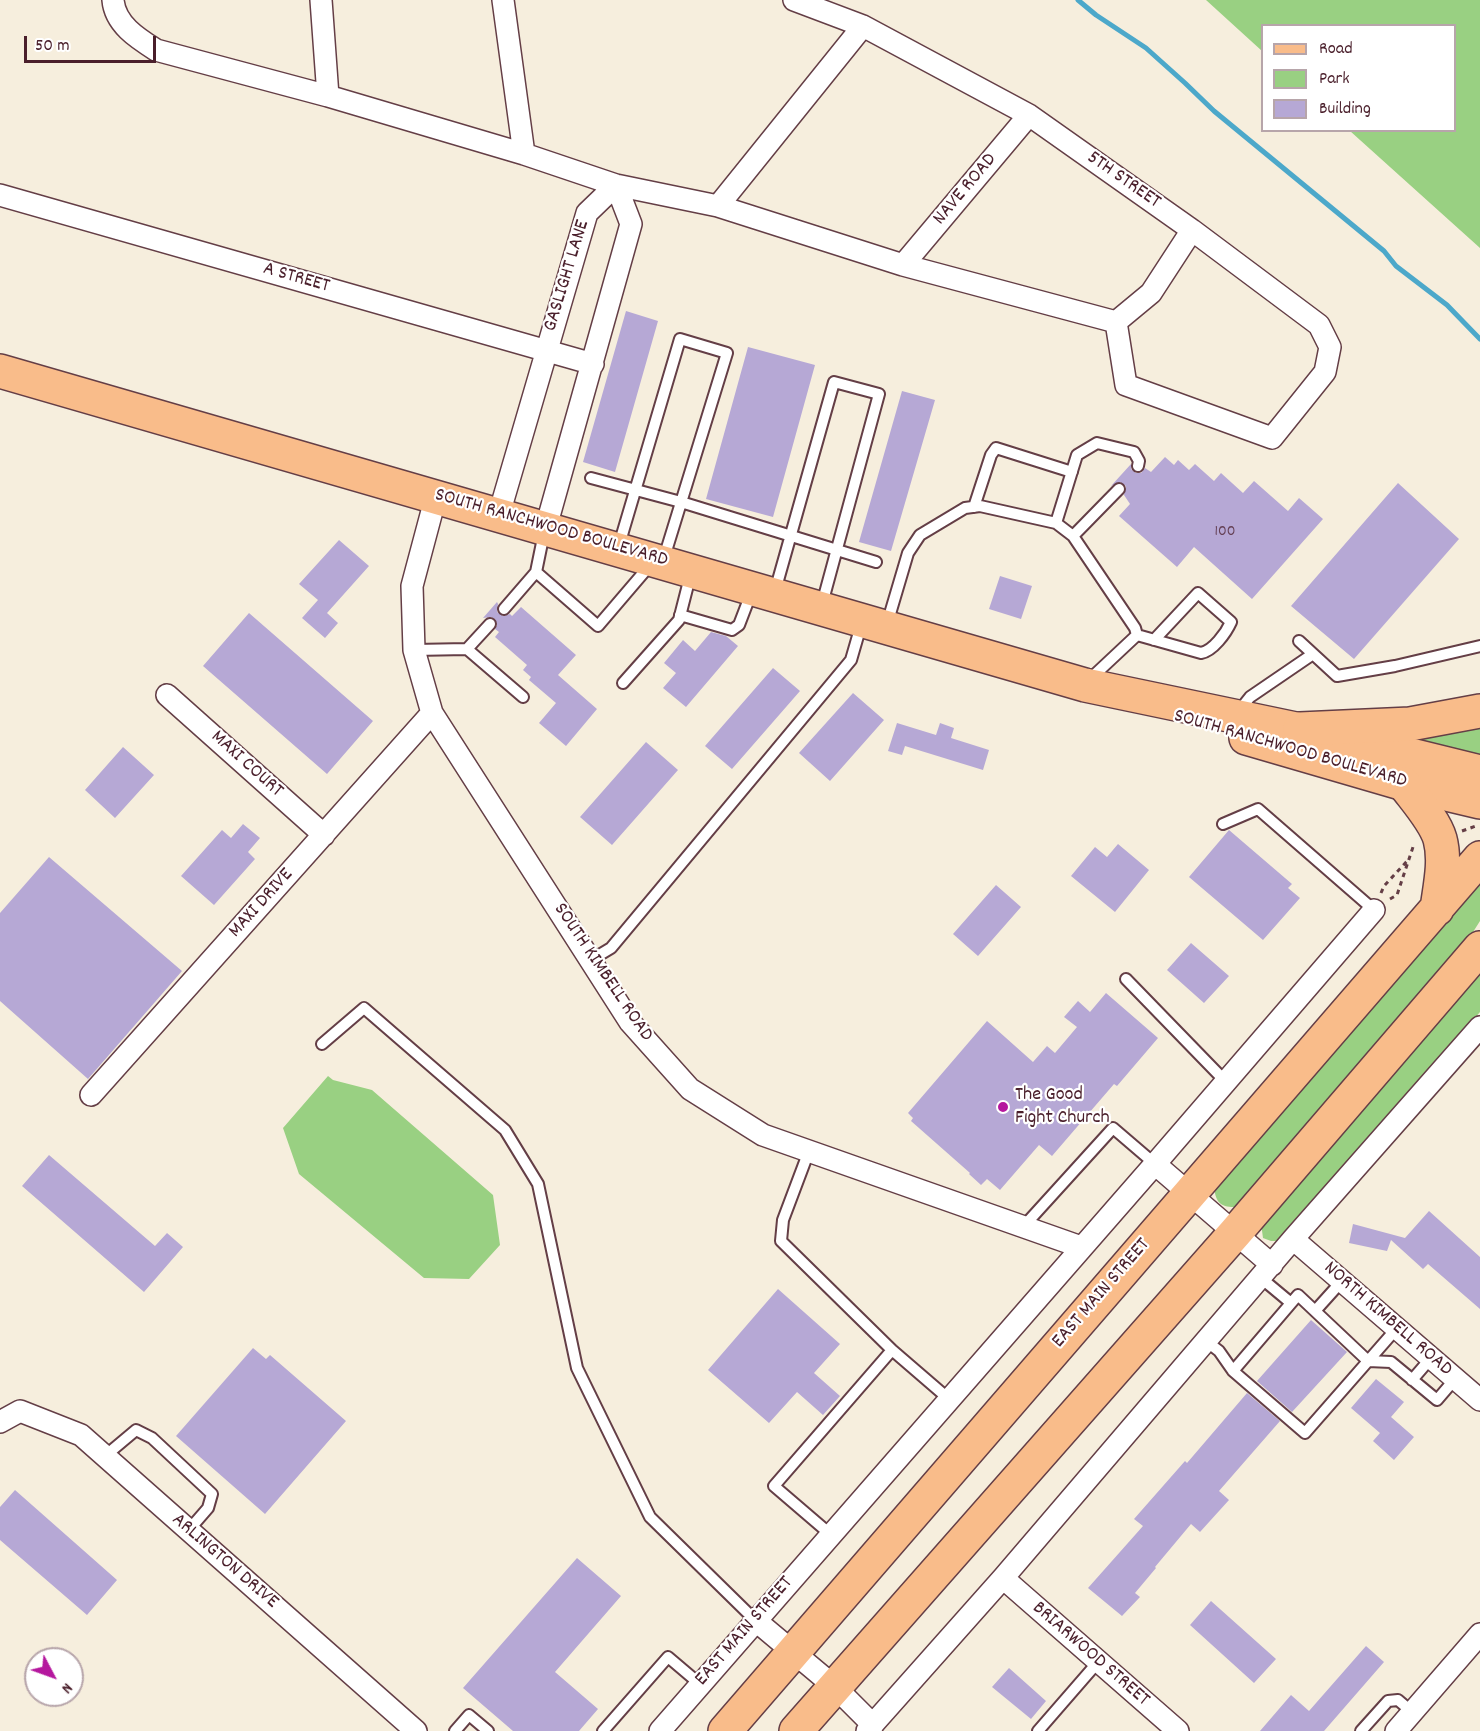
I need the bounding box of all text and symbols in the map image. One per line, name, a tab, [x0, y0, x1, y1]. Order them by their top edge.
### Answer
scale bar	[27, 24, 159, 62]
legend	[1261, 24, 1456, 132]
text: 50 m	[35, 34, 70, 59]
text: Road	[1319, 37, 1353, 62]
text: Park	[1319, 67, 1350, 92]
text: Building	[1319, 97, 1371, 122]
street label: 5TH STREET	[1081, 147, 1165, 215]
street label: NAVE ROAD	[929, 149, 1003, 231]
street label: GASLIGHT LANE	[540, 217, 596, 335]
street label: A STREET	[260, 258, 332, 300]
street label: SOUTH RANCHWOOD BOULEVARD	[432, 484, 670, 574]
house number: 100	[1215, 523, 1235, 543]
street label: SOUTH RANCHWOOD BOULEVARD	[1171, 705, 1409, 795]
street label: MAXI COURT	[205, 726, 287, 804]
street label: MAXI DRIVE	[224, 864, 300, 944]
street label: SOUTH KIMBELL ROAD	[547, 899, 657, 1047]
place label: The Good Fight Church	[1015, 1084, 1110, 1131]
marker: The Good Fight Church	[996, 1100, 1010, 1114]
street label: EAST MAIN STREET	[1048, 1234, 1156, 1354]
street label: NORTH KIMBELL ROAD	[1318, 1257, 1456, 1383]
street label: ARLINGTON DRIVE	[166, 1509, 282, 1615]
street label: EAST MAIN STREET	[691, 1572, 799, 1692]
street label: BRIARWOOD STREET	[1026, 1597, 1154, 1713]
north arrow	[24, 1647, 84, 1707]
text: N	[55, 1677, 78, 1698]

